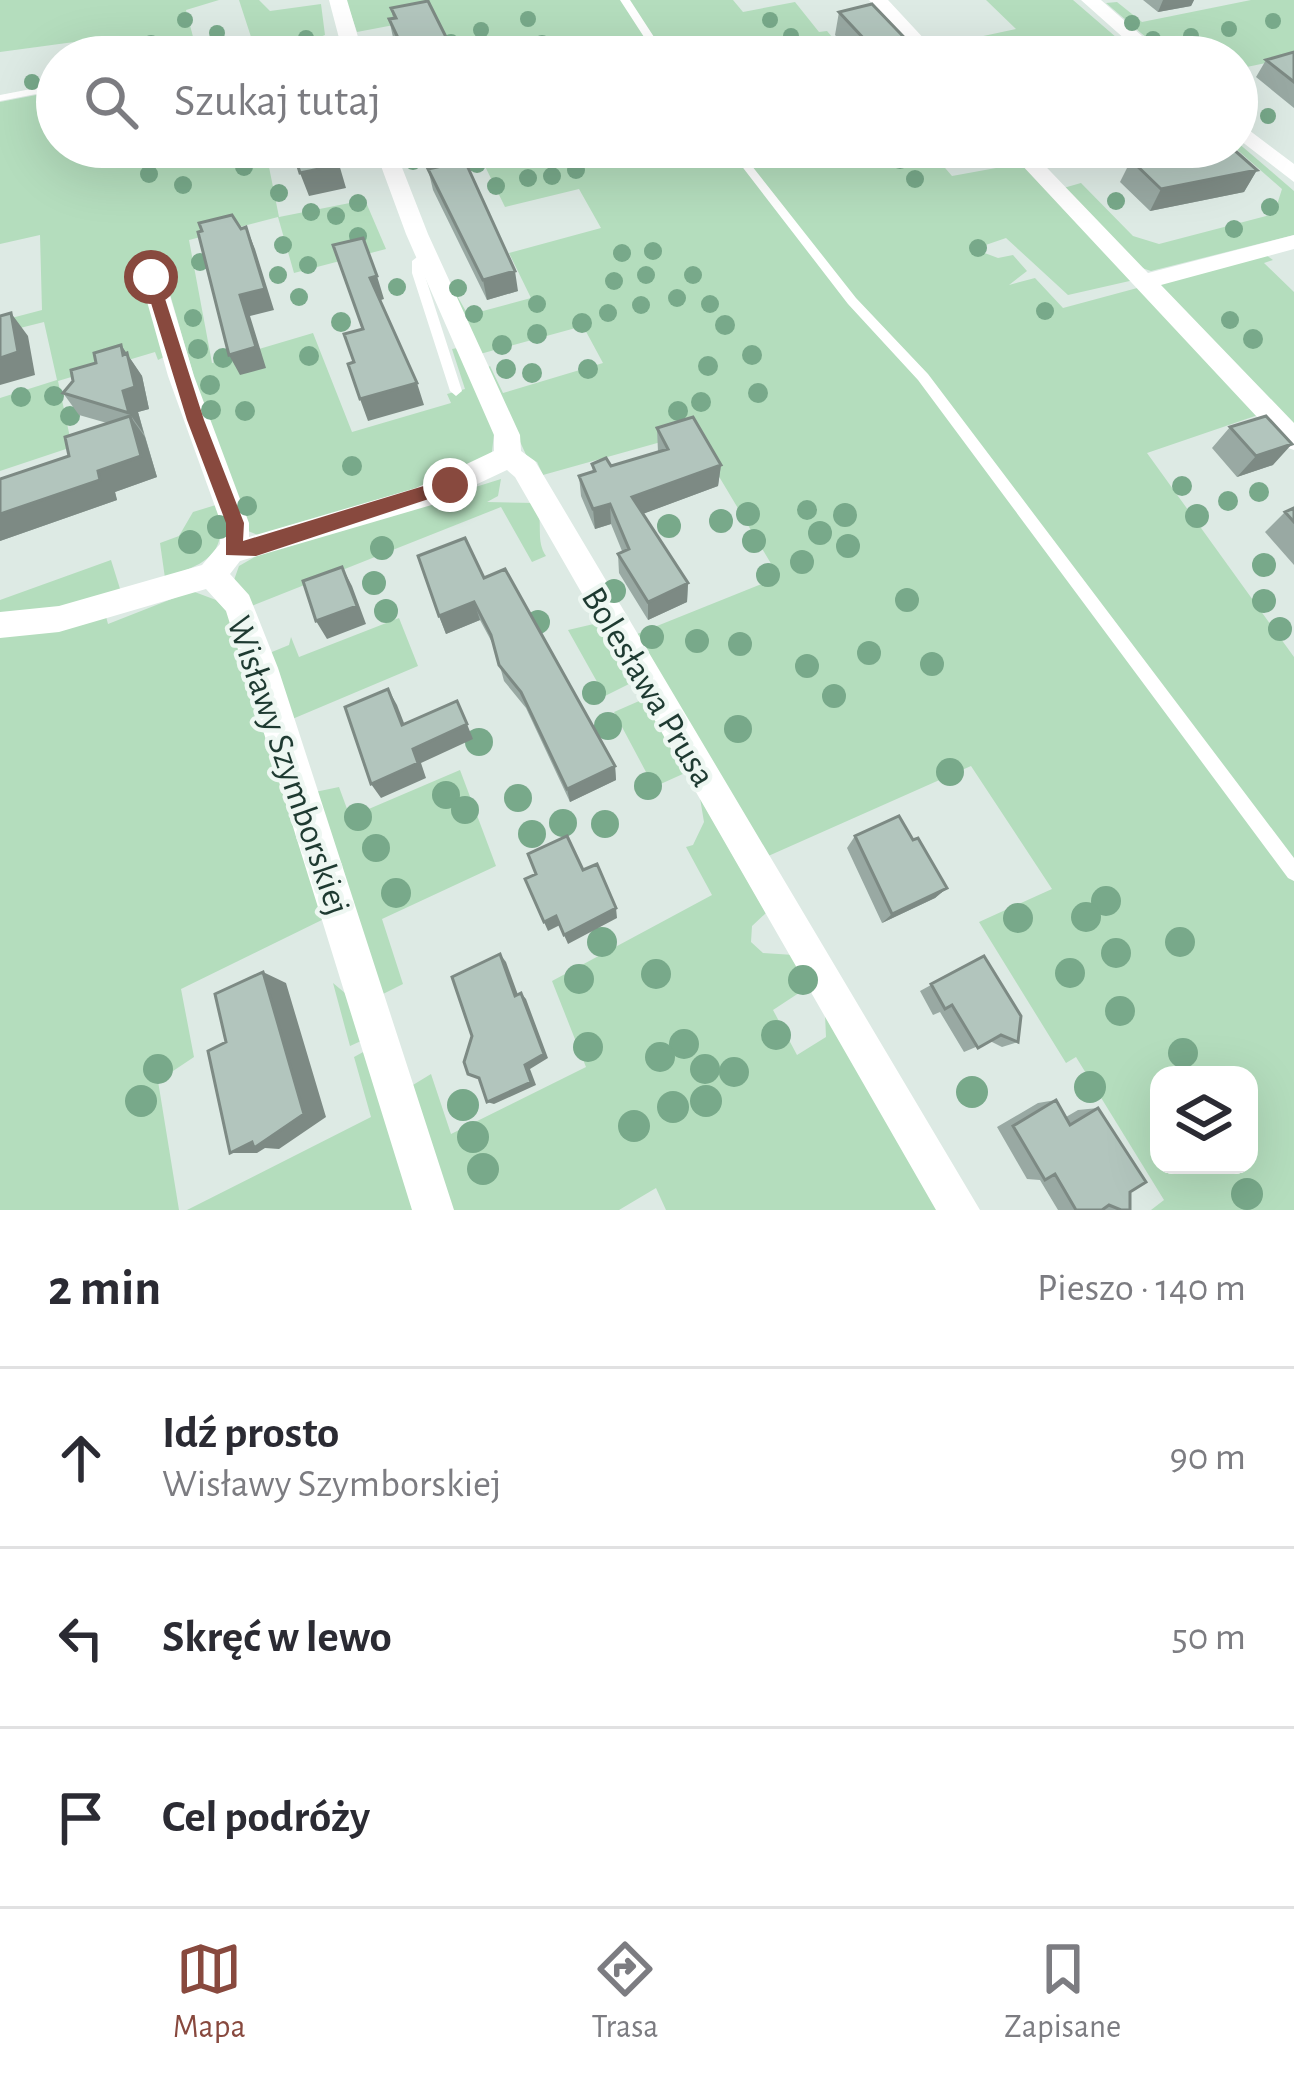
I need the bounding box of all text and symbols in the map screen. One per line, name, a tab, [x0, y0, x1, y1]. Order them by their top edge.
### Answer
search box	[36, 36, 1258, 168]
icon: search	[78, 69, 144, 135]
text: Szukaj tutaj	[174, 79, 381, 124]
route start	[124, 250, 178, 304]
route end	[423, 458, 477, 512]
street label: Bolesława Prusa	[575, 581, 722, 793]
street label: Wisławy Szymborskiej	[220, 612, 356, 920]
map controls	[1150, 1066, 1258, 1174]
button: layers	[1150, 1066, 1258, 1174]
text: 2 min	[48, 1263, 161, 1314]
text: Pieszo · 140 m	[1037, 1269, 1246, 1308]
text: Idź prosto	[162, 1411, 339, 1456]
icon: ahead	[48, 1425, 114, 1491]
text: 90 m	[1169, 1438, 1246, 1477]
text: Wisławy Szymborskiej	[162, 1465, 501, 1504]
icon: left	[48, 1605, 114, 1671]
text: Skręć w lewo	[162, 1615, 392, 1660]
text: 50 m	[1171, 1618, 1246, 1657]
icon: arrive	[48, 1785, 114, 1851]
text: Cel podróży	[162, 1795, 370, 1840]
tab: Mapa	[173, 1936, 246, 2048]
tab: Trasa	[592, 1936, 659, 2048]
tab: Zapisane	[1004, 1936, 1121, 2048]

